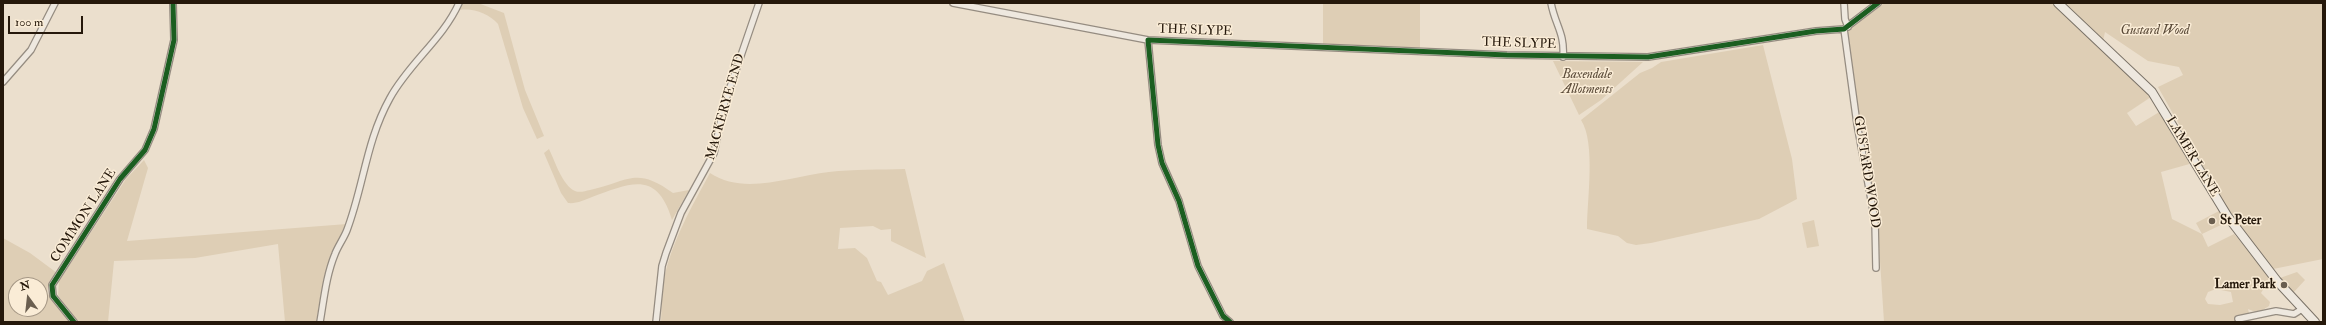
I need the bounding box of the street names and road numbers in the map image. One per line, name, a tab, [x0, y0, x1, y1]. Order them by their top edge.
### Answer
street label: THE SLYPE	[1157, 22, 1233, 40]
street label: THE SLYPE	[1481, 35, 1557, 53]
street label: MACKERYE END	[703, 52, 749, 162]
street label: LAMER LANE	[2162, 114, 2222, 200]
street label: GUSTARD WOOD	[1849, 115, 1883, 229]
street label: COMMON LANE	[48, 166, 120, 266]

